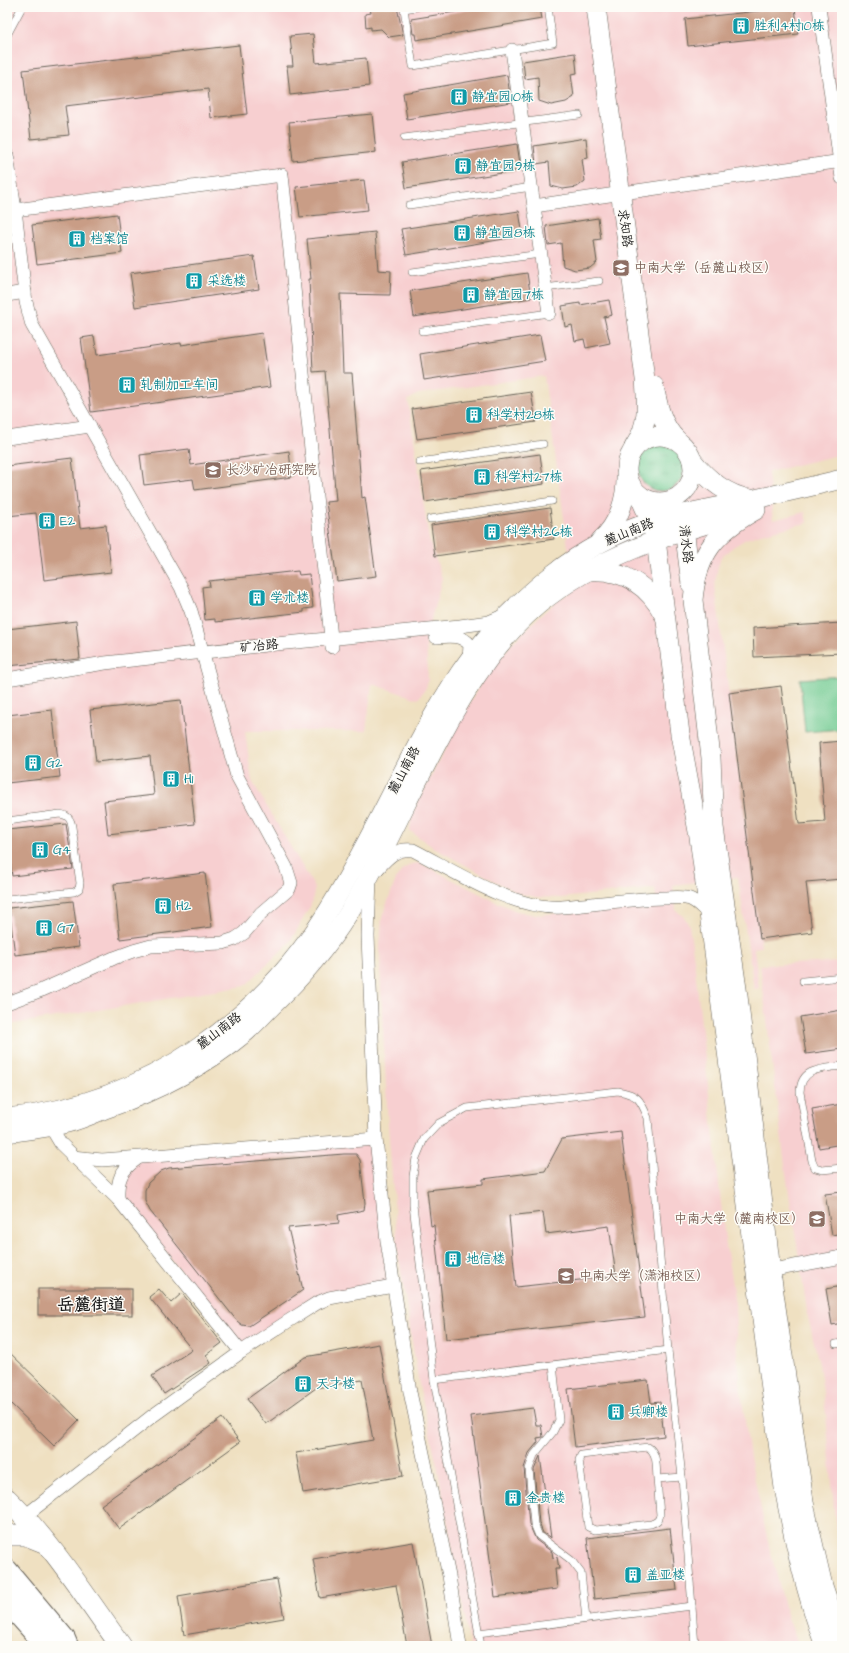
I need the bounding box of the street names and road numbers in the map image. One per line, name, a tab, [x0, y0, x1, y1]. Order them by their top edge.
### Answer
street label: 求知路	[613, 207, 637, 249]
street label: 麓山南路	[602, 514, 656, 550]
street label: 清水路	[675, 524, 697, 564]
street label: 矿冶路	[239, 635, 279, 657]
street label: 麓山南路	[384, 743, 424, 797]
street label: 麓山南路	[193, 1008, 245, 1054]

